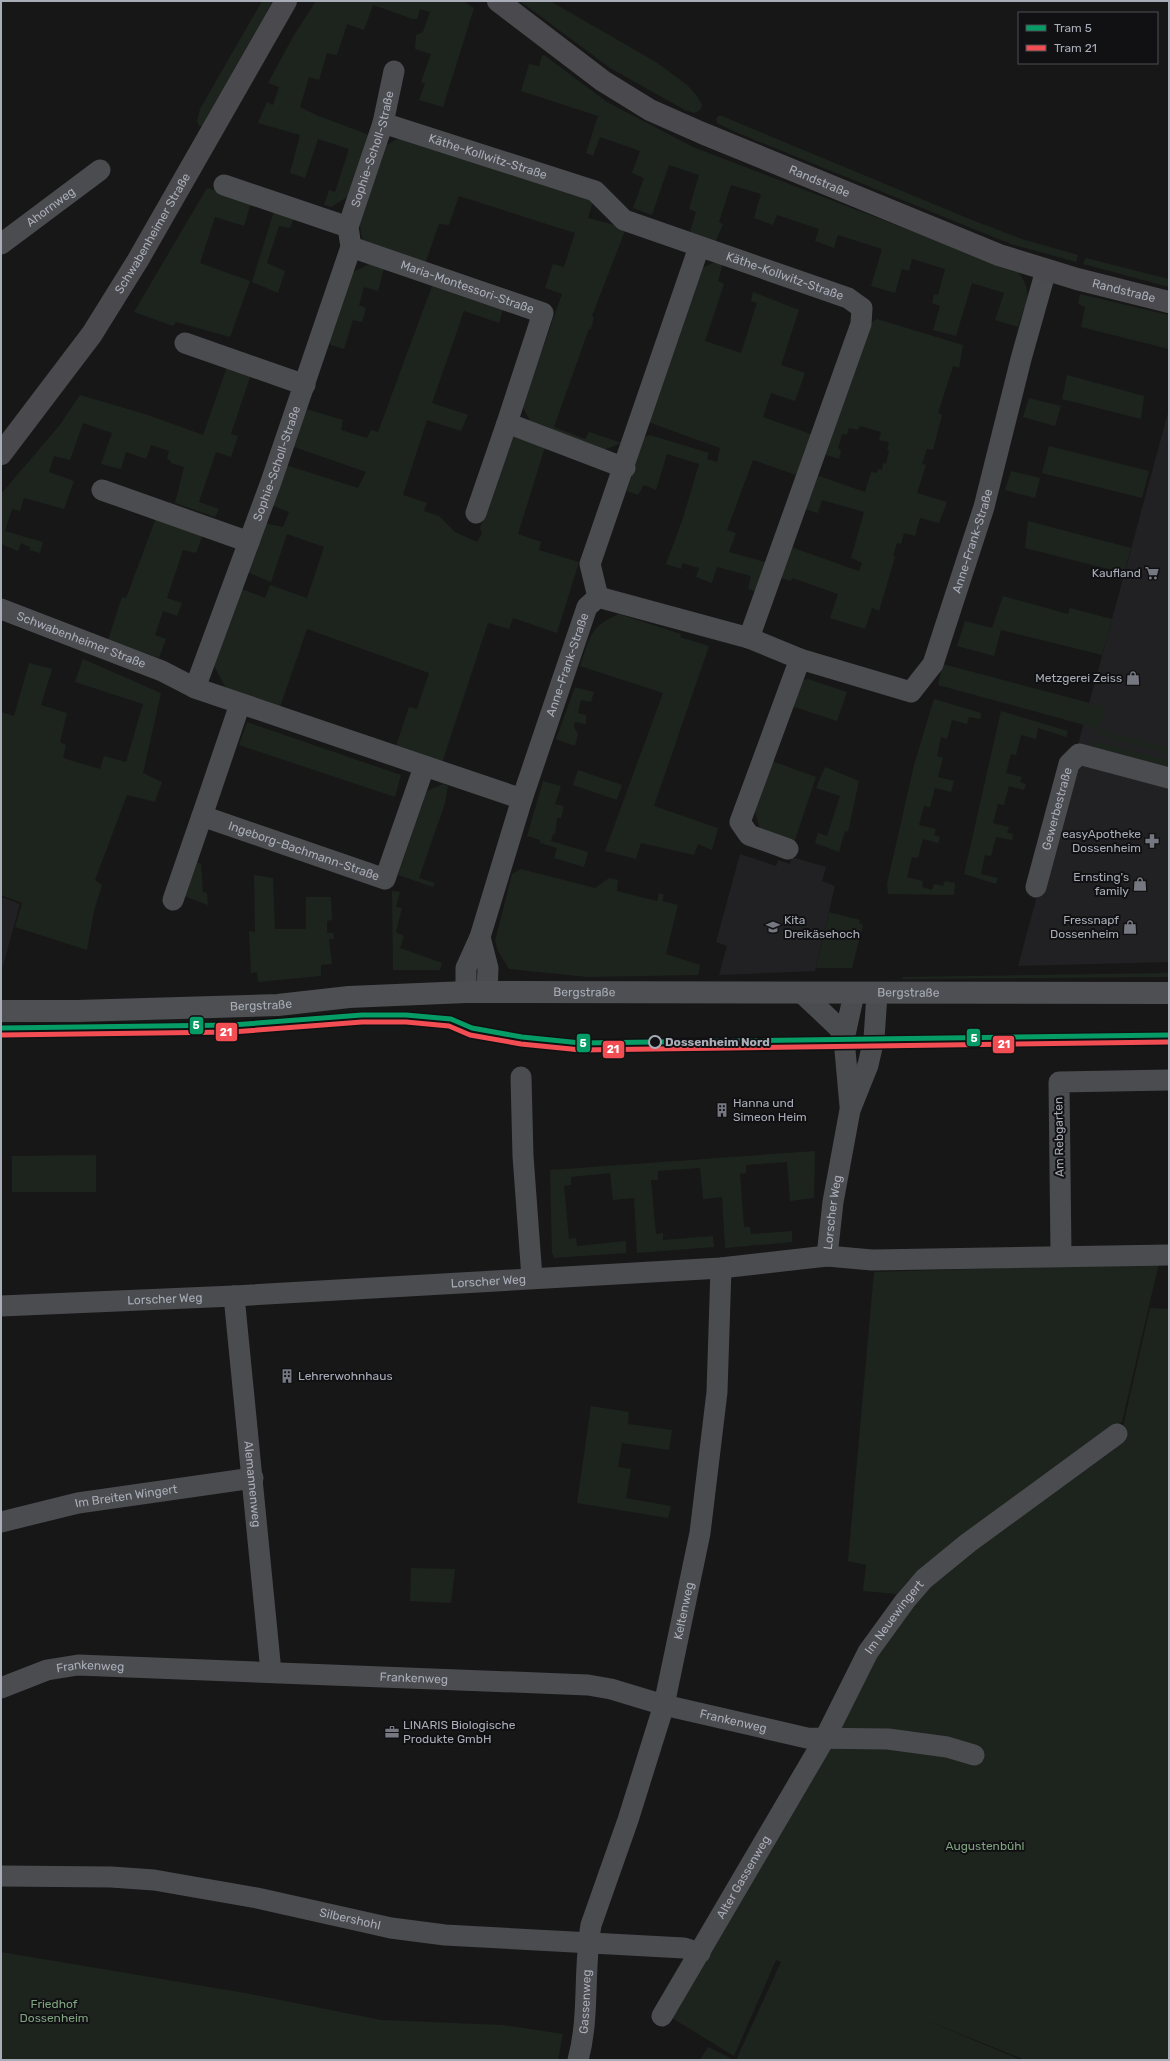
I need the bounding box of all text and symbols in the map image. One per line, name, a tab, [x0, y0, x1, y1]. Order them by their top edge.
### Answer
legend	[1018, 12, 1158, 64]
text: Tram 5	[1054, 21, 1092, 35]
text: Tram 21	[1054, 41, 1097, 55]
street label: Sophie-Scholl-Straße	[348, 89, 397, 209]
street label: Käthe-Kollwitz-Straße	[427, 131, 549, 182]
street label: Randstraße	[787, 162, 852, 200]
street label: Schwabenheimer Straße	[112, 170, 193, 296]
street label: Ahornweg	[23, 184, 78, 230]
street label: Käthe-Kollwitz-Straße	[724, 249, 846, 303]
street label: Maria-Montessori-Straße	[399, 258, 536, 316]
street label: Randstraße	[1091, 276, 1157, 305]
street label: Sophie-Scholl-Straße	[250, 404, 303, 523]
street label: Anne-Frank-Straße	[949, 487, 995, 595]
supermarket icon: Kaufland	[1144, 565, 1160, 581]
place label: Kaufland	[1092, 566, 1141, 580]
street label: Schwabenheimer Straße	[15, 609, 148, 671]
street label: Anne-Frank-Straße	[543, 611, 592, 718]
shop icon: Metzgerei Zeiss	[1125, 670, 1141, 686]
place label: Metzgerei Zeiss	[1035, 671, 1122, 685]
street label: Gewerbestraße	[1039, 766, 1075, 852]
street label: Ingeborg-Bachmann-Straße	[226, 819, 382, 884]
place label: easyApotheke Dossenheim	[1062, 827, 1141, 855]
pharmacy icon: easyApotheke Dossenheim	[1144, 833, 1160, 849]
place label: Ernsting's family	[1073, 870, 1129, 898]
shop icon: Ernsting's family	[1132, 876, 1148, 892]
place label: Kita Dreikäsehoch	[784, 913, 860, 941]
place label: Fressnapf Dossenheim	[1050, 913, 1119, 941]
school or university icon: Kita Dreikäsehoch	[765, 919, 781, 935]
shop icon: Fressnapf Dossenheim	[1122, 919, 1138, 935]
street label: Bergstraße	[553, 985, 616, 999]
street label: Bergstraße	[877, 986, 940, 1000]
street label: Bergstraße	[230, 996, 293, 1013]
line badge: 5	[189, 1016, 204, 1035]
text: 5	[192, 1019, 200, 1032]
line badge: 21	[215, 1022, 238, 1042]
text: 21	[220, 1026, 232, 1039]
line badge: 5	[966, 1028, 981, 1047]
text: 5	[970, 1032, 978, 1045]
line badge: 5	[576, 1033, 591, 1053]
marker: Dossenheim Nord	[648, 1035, 662, 1049]
place label: Dossenheim Nord	[665, 1035, 770, 1049]
line badge: 21	[992, 1035, 1015, 1054]
text: 5	[579, 1037, 587, 1050]
text: 21	[998, 1038, 1010, 1051]
line badge: 21	[602, 1040, 625, 1059]
text: 21	[607, 1043, 619, 1056]
place label: Hanna und Simeon Heim	[733, 1096, 807, 1124]
street label: Am Rebgarten	[1051, 1097, 1067, 1177]
building icon: Hanna und Simeon Heim	[714, 1102, 730, 1118]
street label: Lorscher Weg	[821, 1174, 845, 1250]
street label: Lorscher Weg	[450, 1272, 526, 1291]
street label: Lorscher Weg	[127, 1290, 203, 1308]
building icon: Lehrerwohnhaus	[279, 1368, 295, 1384]
place label: Lehrerwohnhaus	[298, 1369, 393, 1383]
street label: Alemannenweg	[241, 1440, 264, 1528]
street label: Im Breiten Wingert	[73, 1482, 179, 1511]
street label: Im Neuewingert	[862, 1577, 927, 1657]
street label: Keltenweg	[671, 1581, 697, 1641]
street label: Frankenweg	[55, 1658, 125, 1675]
street label: Frankenweg	[379, 1670, 448, 1687]
street label: Frankenweg	[698, 1706, 768, 1736]
place label: LINARIS Biologische Produkte GmbH	[403, 1718, 516, 1746]
office icon: LINARIS Biologische Produkte GmbH	[384, 1724, 400, 1740]
street label: Alter Gassenweg	[714, 1833, 773, 1921]
park label: Augustenbühl	[946, 1839, 1025, 1853]
street label: Silbershohl	[318, 1905, 382, 1932]
street label: Gassenweg	[576, 1969, 594, 2034]
park label: Friedhof Dossenheim	[20, 1997, 89, 2025]

